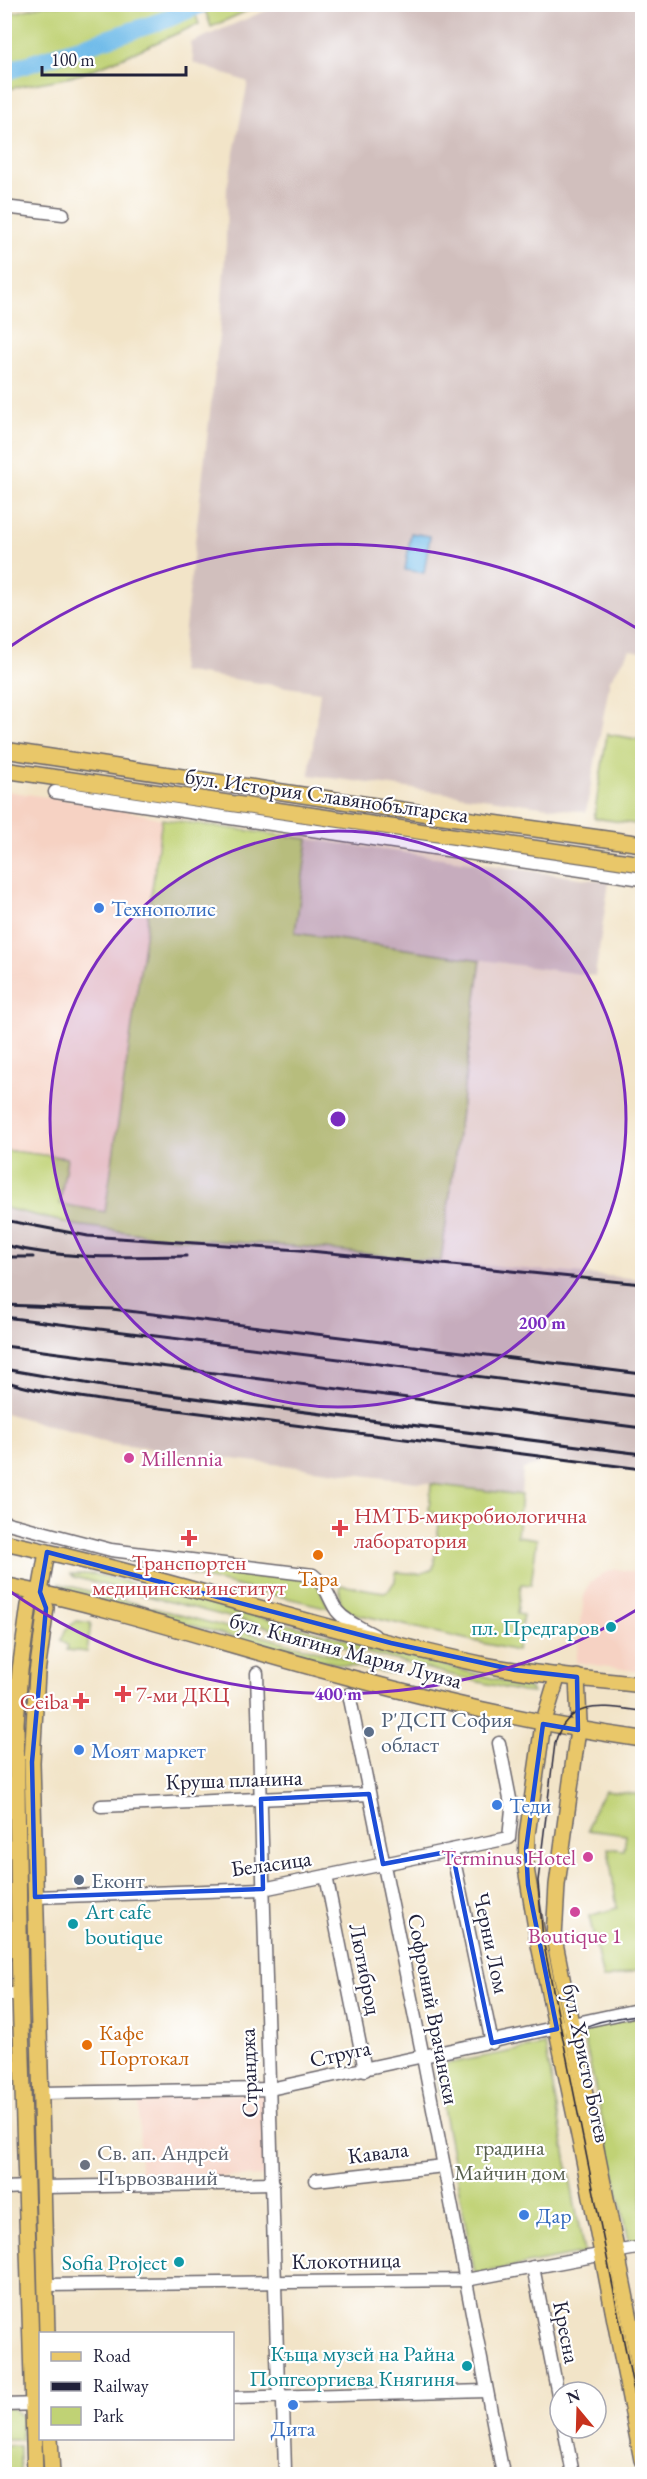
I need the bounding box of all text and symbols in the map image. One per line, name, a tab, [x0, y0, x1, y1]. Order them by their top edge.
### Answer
scale bar	[42, 39, 186, 77]
text: 100 m	[51, 48, 95, 71]
street label: бул. История Славянобългарска	[183, 761, 471, 830]
place label: Технополис	[111, 894, 216, 923]
marker: Технополис	[92, 901, 106, 915]
centre of rings	[328, 1109, 348, 1129]
text: 200 m	[518, 1311, 566, 1334]
place label: Millennia	[141, 1444, 223, 1473]
marker: Millennia	[122, 1451, 136, 1465]
place label: НМТБ-микробиологична лаборатория	[354, 1501, 587, 1555]
marker: НМТБ-микробиологична лаборатория	[331, 1519, 349, 1537]
marker: Транспортен медицински институт	[180, 1529, 198, 1547]
place label: Транспортен медицински институт	[92, 1548, 286, 1602]
marker: Тара	[311, 1548, 325, 1562]
place label: Тара	[298, 1564, 339, 1593]
street label: бул. Княгиня Мария Луиза	[226, 1605, 465, 1696]
place label: пл. Предгаров	[471, 1613, 599, 1642]
marker: пл. Предгаров	[604, 1620, 618, 1634]
place label: 7-ми ДКЦ	[136, 1680, 230, 1709]
text: 400 m	[314, 1682, 362, 1705]
marker: 7-ми ДКЦ	[114, 1685, 132, 1703]
place label: Ceiba	[20, 1687, 69, 1716]
marker: Ceiba	[74, 1694, 88, 1708]
place label: Р'ДСП София област	[381, 1705, 512, 1759]
marker: Р'ДСП София област	[362, 1725, 376, 1739]
place label: Моят маркет	[91, 1736, 206, 1765]
marker: Моят маркет	[72, 1743, 86, 1757]
street label: Круша планина	[165, 1763, 303, 1796]
place label: Теди	[509, 1791, 552, 1820]
marker: Теди	[490, 1798, 504, 1812]
street label: Беласица	[229, 1843, 313, 1884]
place label: Terminus Hotel	[441, 1843, 576, 1872]
marker: Terminus Hotel	[581, 1850, 595, 1864]
place label: Еконт	[91, 1866, 145, 1895]
marker: Еконт	[72, 1873, 86, 1887]
street label: Черни Лом	[467, 1890, 516, 1996]
place label: Art cafe boutique	[84, 1897, 163, 1951]
marker: Boutique 1	[568, 1905, 582, 1919]
street label: Софроний Врачански	[401, 1911, 466, 2107]
marker: Art cafe boutique	[66, 1917, 80, 1931]
street label: Лютиброд	[342, 1921, 389, 2017]
place label: Boutique 1	[528, 1921, 622, 1950]
street label: бул. Христо Ботев	[556, 1981, 617, 2145]
place label: Кафе Портокал	[99, 2018, 189, 2072]
street label: Странджа	[232, 2027, 265, 2118]
street label: Струга	[307, 2033, 374, 2074]
marker: Кафе Портокал	[80, 2038, 94, 2052]
park label: градина Майчин дом	[454, 2133, 566, 2187]
street label: Кавала	[346, 2134, 410, 2171]
place label: Св. ап. Андрей Първозваний	[97, 2138, 229, 2192]
marker: Св. ап. Андрей Първозваний	[78, 2158, 92, 2172]
place label: Дар	[536, 2201, 572, 2230]
marker: Дар	[517, 2208, 531, 2222]
street label: Клокотница	[291, 2245, 401, 2276]
place label: Sofia Project	[62, 2248, 167, 2277]
marker: Sofia Project	[172, 2255, 186, 2269]
street label: Кресна	[546, 2298, 587, 2366]
legend	[39, 2332, 234, 2440]
place label: Къща музей на Райна Попгеоргиева Княгиня	[249, 2339, 455, 2393]
text: Road	[93, 2344, 132, 2367]
marker: Къща музей на Райна Попгеоргиева Княгиня	[460, 2359, 474, 2373]
text: Railway	[93, 2374, 149, 2397]
north arrow	[548, 2380, 608, 2440]
text: N	[564, 2384, 583, 2408]
marker: Дита	[286, 2398, 300, 2412]
text: Park	[93, 2404, 124, 2427]
place label: Дита	[271, 2414, 316, 2443]

